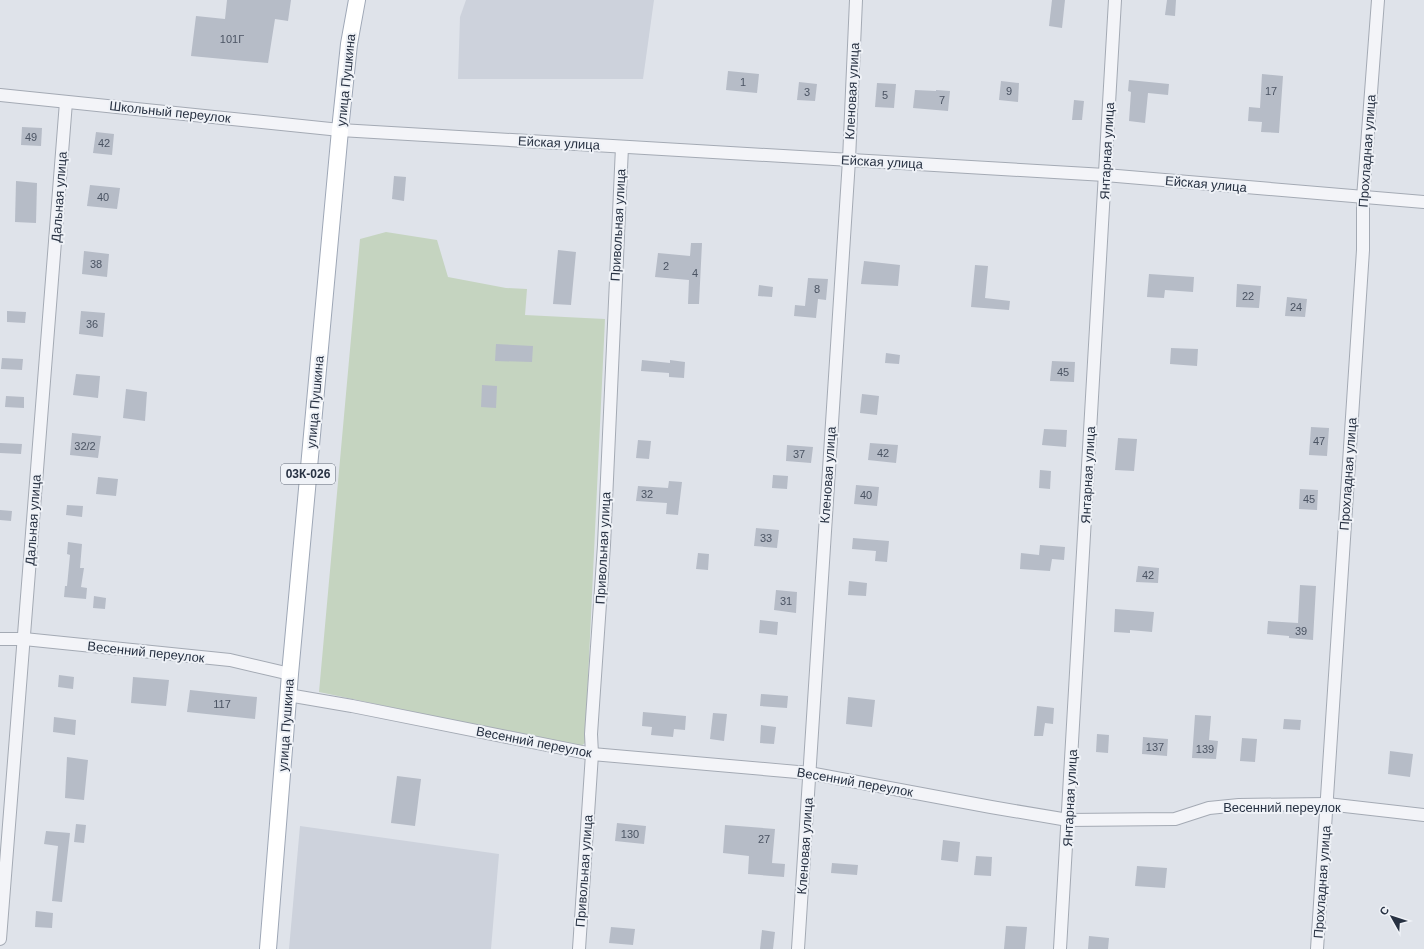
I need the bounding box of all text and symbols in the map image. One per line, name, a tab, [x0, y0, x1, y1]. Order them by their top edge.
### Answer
street label: улица Пушкина	[334, 32, 358, 127]
house number: 101Г	[220, 33, 244, 45]
street label: Кленовая улица	[842, 41, 862, 140]
house number: 1	[740, 76, 746, 88]
house number: 9	[1006, 85, 1012, 97]
house number: 17	[1265, 85, 1277, 97]
house number: 3	[804, 86, 810, 98]
house number: 5	[882, 89, 888, 101]
street label: Прохладная улица	[1356, 93, 1378, 208]
house number: 7	[939, 94, 945, 106]
street label: Школьный переулок	[109, 98, 232, 126]
street label: Янтарная улица	[1097, 101, 1117, 200]
house number: 49	[25, 131, 37, 143]
street label: Ейская улица	[518, 133, 601, 153]
house number: 42	[98, 137, 110, 149]
street label: Дальная улица	[48, 150, 70, 243]
street label: Ейская улица	[841, 152, 924, 172]
street label: Привольная улица	[608, 168, 628, 282]
street label: Ейская улица	[1164, 173, 1248, 195]
house number: 40	[97, 191, 109, 203]
house number: 38	[90, 258, 102, 270]
house number: 2	[663, 260, 669, 272]
house number: 4	[692, 267, 698, 279]
house number: 8	[814, 283, 820, 295]
house number: 22	[1242, 290, 1254, 302]
house number: 24	[1290, 301, 1302, 313]
house number: 36	[86, 318, 98, 330]
street label: улица Пушкина	[303, 354, 327, 449]
house number: 45	[1057, 366, 1069, 378]
street label: Прохладная улица	[1337, 416, 1359, 531]
street label: Кленовая улица	[817, 425, 839, 524]
street label: Янтарная улица	[1078, 425, 1098, 524]
house number: 47	[1313, 435, 1325, 447]
house number: 32/2	[74, 440, 96, 452]
house number: 42	[877, 447, 889, 459]
house number: 37	[793, 448, 805, 460]
road number: 03К-026	[281, 464, 335, 484]
street label: Дальная улица	[22, 473, 44, 566]
house number: 32	[641, 488, 653, 500]
house number: 40	[860, 489, 872, 501]
street label: Привольная улица	[593, 491, 613, 605]
house number: 45	[1303, 493, 1315, 505]
house number: 33	[760, 532, 772, 544]
house number: 42	[1142, 569, 1154, 581]
house number: 31	[780, 595, 792, 607]
house number: 39	[1295, 625, 1307, 637]
street label: Весенний переулок	[87, 638, 206, 666]
street label: улица Пушкина	[275, 677, 297, 772]
house number: 117	[213, 698, 231, 710]
street label: Весенний переулок	[475, 723, 593, 761]
house number: 137	[1146, 741, 1164, 753]
house number: 139	[1196, 743, 1214, 755]
street label: Янтарная улица	[1060, 748, 1080, 847]
street label: Весенний переулок	[796, 764, 914, 800]
street label: Кленовая улица	[794, 796, 816, 895]
street label: Весенний переулок	[1223, 800, 1341, 815]
street label: Привольная улица	[573, 814, 595, 928]
street label: Прохладная улица	[1311, 824, 1333, 939]
house number: 130	[621, 828, 639, 840]
house number: 27	[758, 833, 770, 845]
north arrow	[1372, 897, 1412, 937]
text: С	[1377, 904, 1391, 918]

